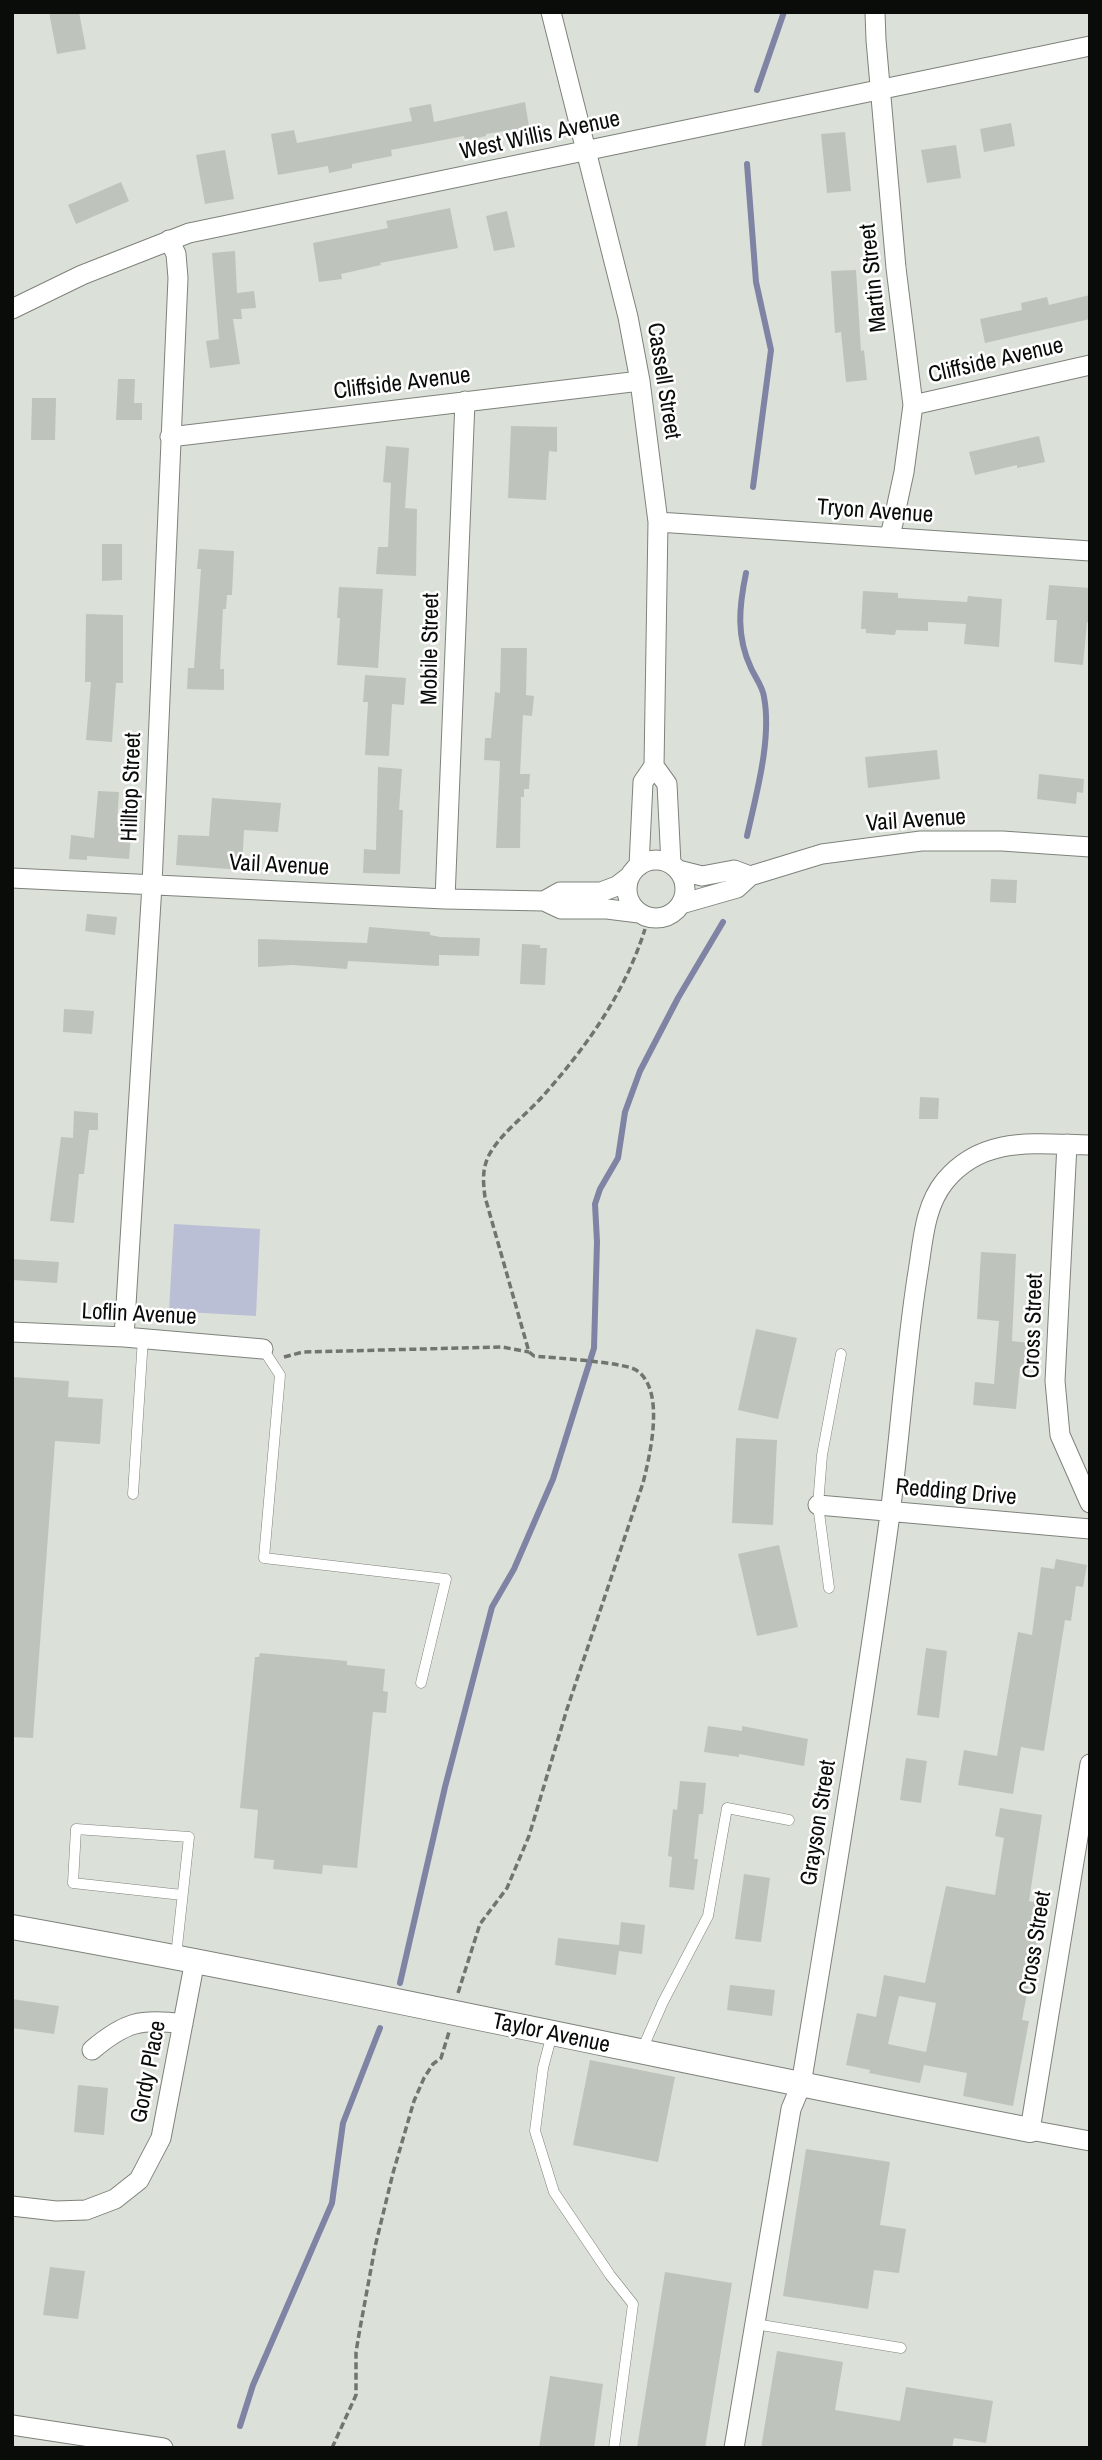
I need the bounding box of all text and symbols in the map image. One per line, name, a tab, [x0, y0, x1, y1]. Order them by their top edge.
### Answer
street label: West Willis Avenue	[457, 106, 623, 166]
street label: Martin Street	[855, 222, 893, 334]
street label: Cassell Street	[640, 321, 686, 441]
street label: Cliffside Avenue	[926, 332, 1066, 390]
street label: Cliffside Avenue	[332, 362, 472, 406]
street label: Tryon Avenue	[816, 494, 934, 530]
street label: Mobile Street	[416, 593, 446, 705]
street label: Hilltop Street	[116, 732, 148, 842]
street label: Vail Avenue	[865, 804, 967, 838]
street label: Vail Avenue	[228, 850, 330, 882]
street label: Cross Street	[1018, 1273, 1050, 1379]
street label: Loflin Avenue	[81, 1298, 197, 1332]
street label: Redding Drive	[894, 1474, 1018, 1512]
street label: Grayson Street	[795, 1758, 843, 1888]
street label: Cross Street	[1014, 1889, 1058, 1997]
street label: Taylor Avenue	[490, 2008, 612, 2060]
street label: Gordy Place	[126, 2018, 172, 2126]

